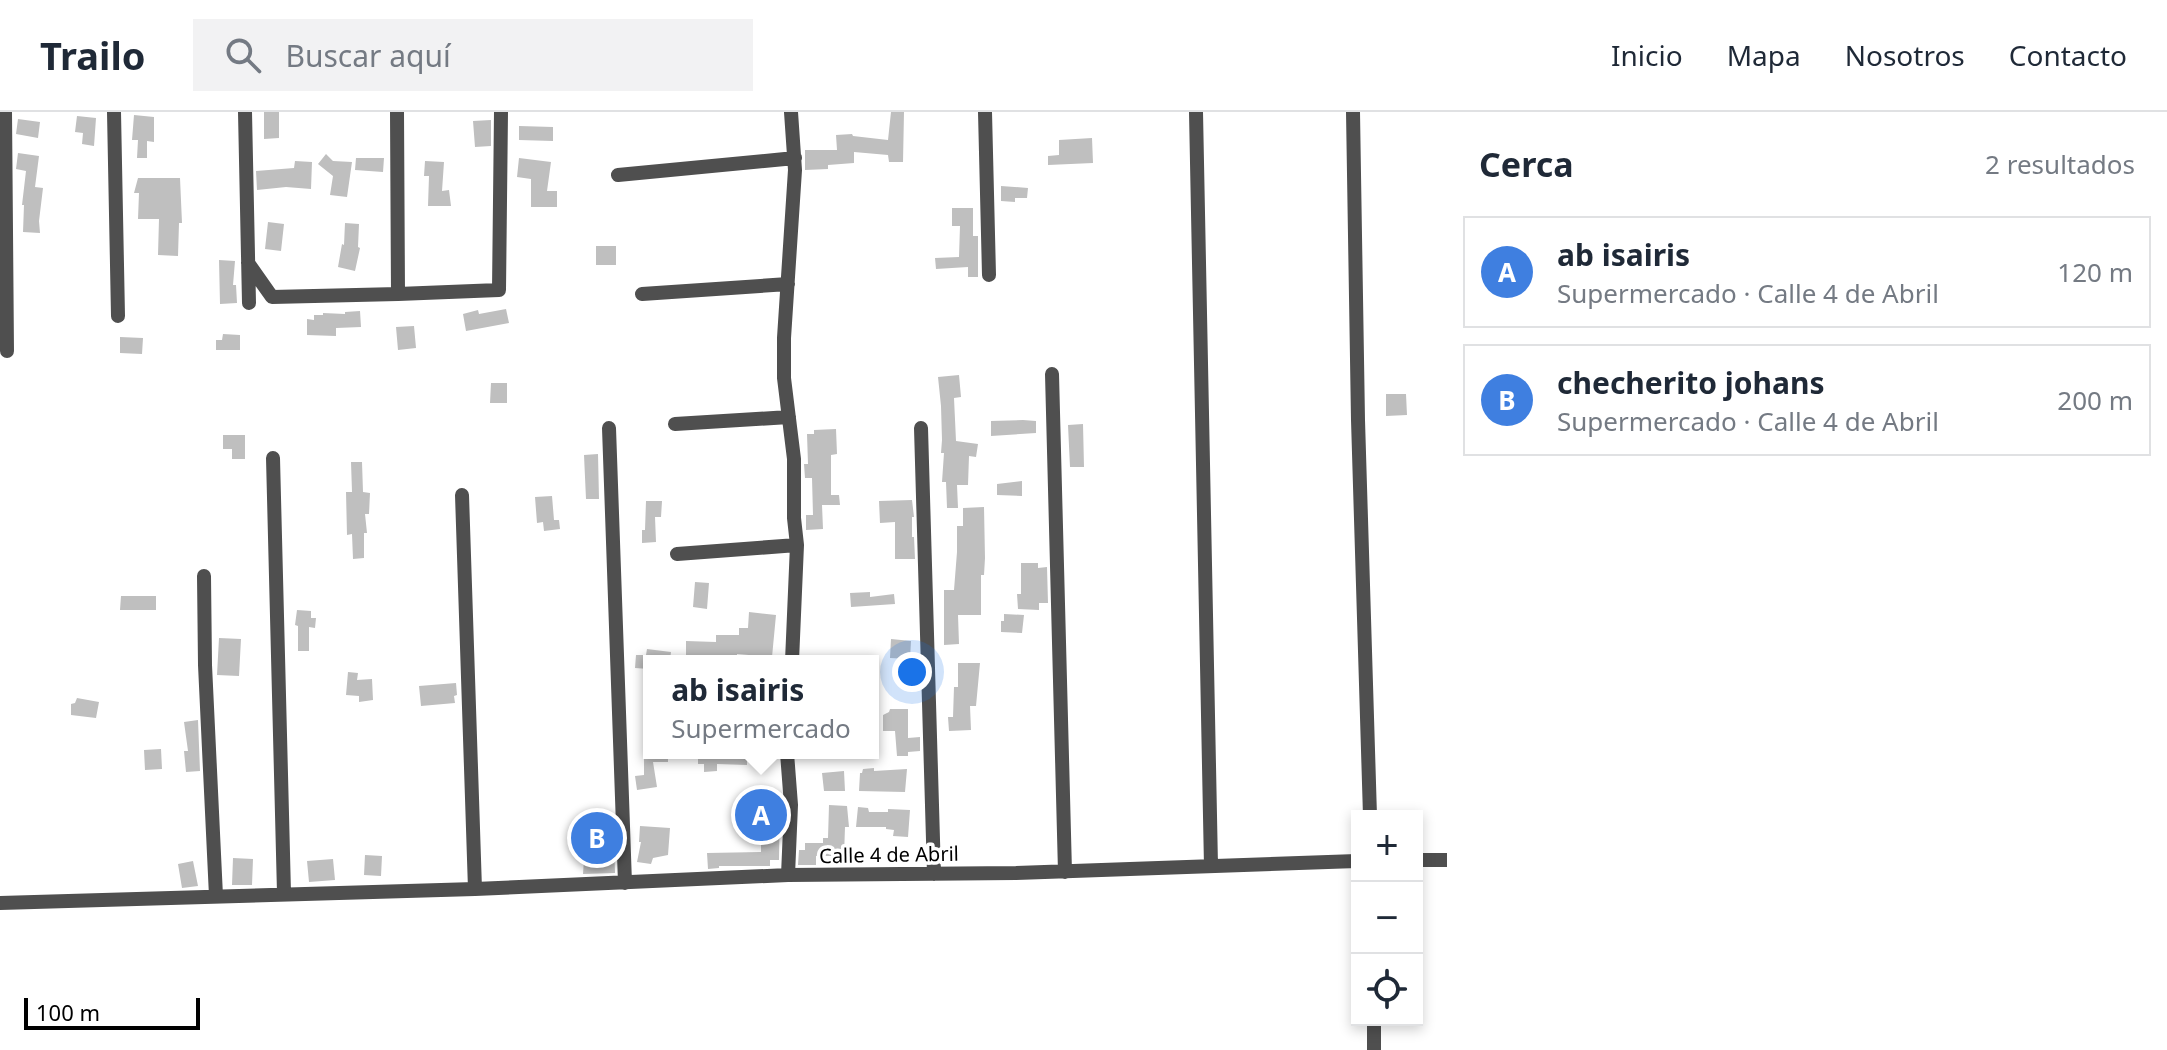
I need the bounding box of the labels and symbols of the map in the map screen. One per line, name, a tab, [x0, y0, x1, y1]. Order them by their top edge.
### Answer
your location	[892, 652, 932, 692]
pin: A	[735, 785, 787, 845]
pin: B	[571, 808, 623, 868]
street label: Calle 4 de Abril	[819, 840, 959, 869]
scale bar	[24, 994, 200, 1030]

